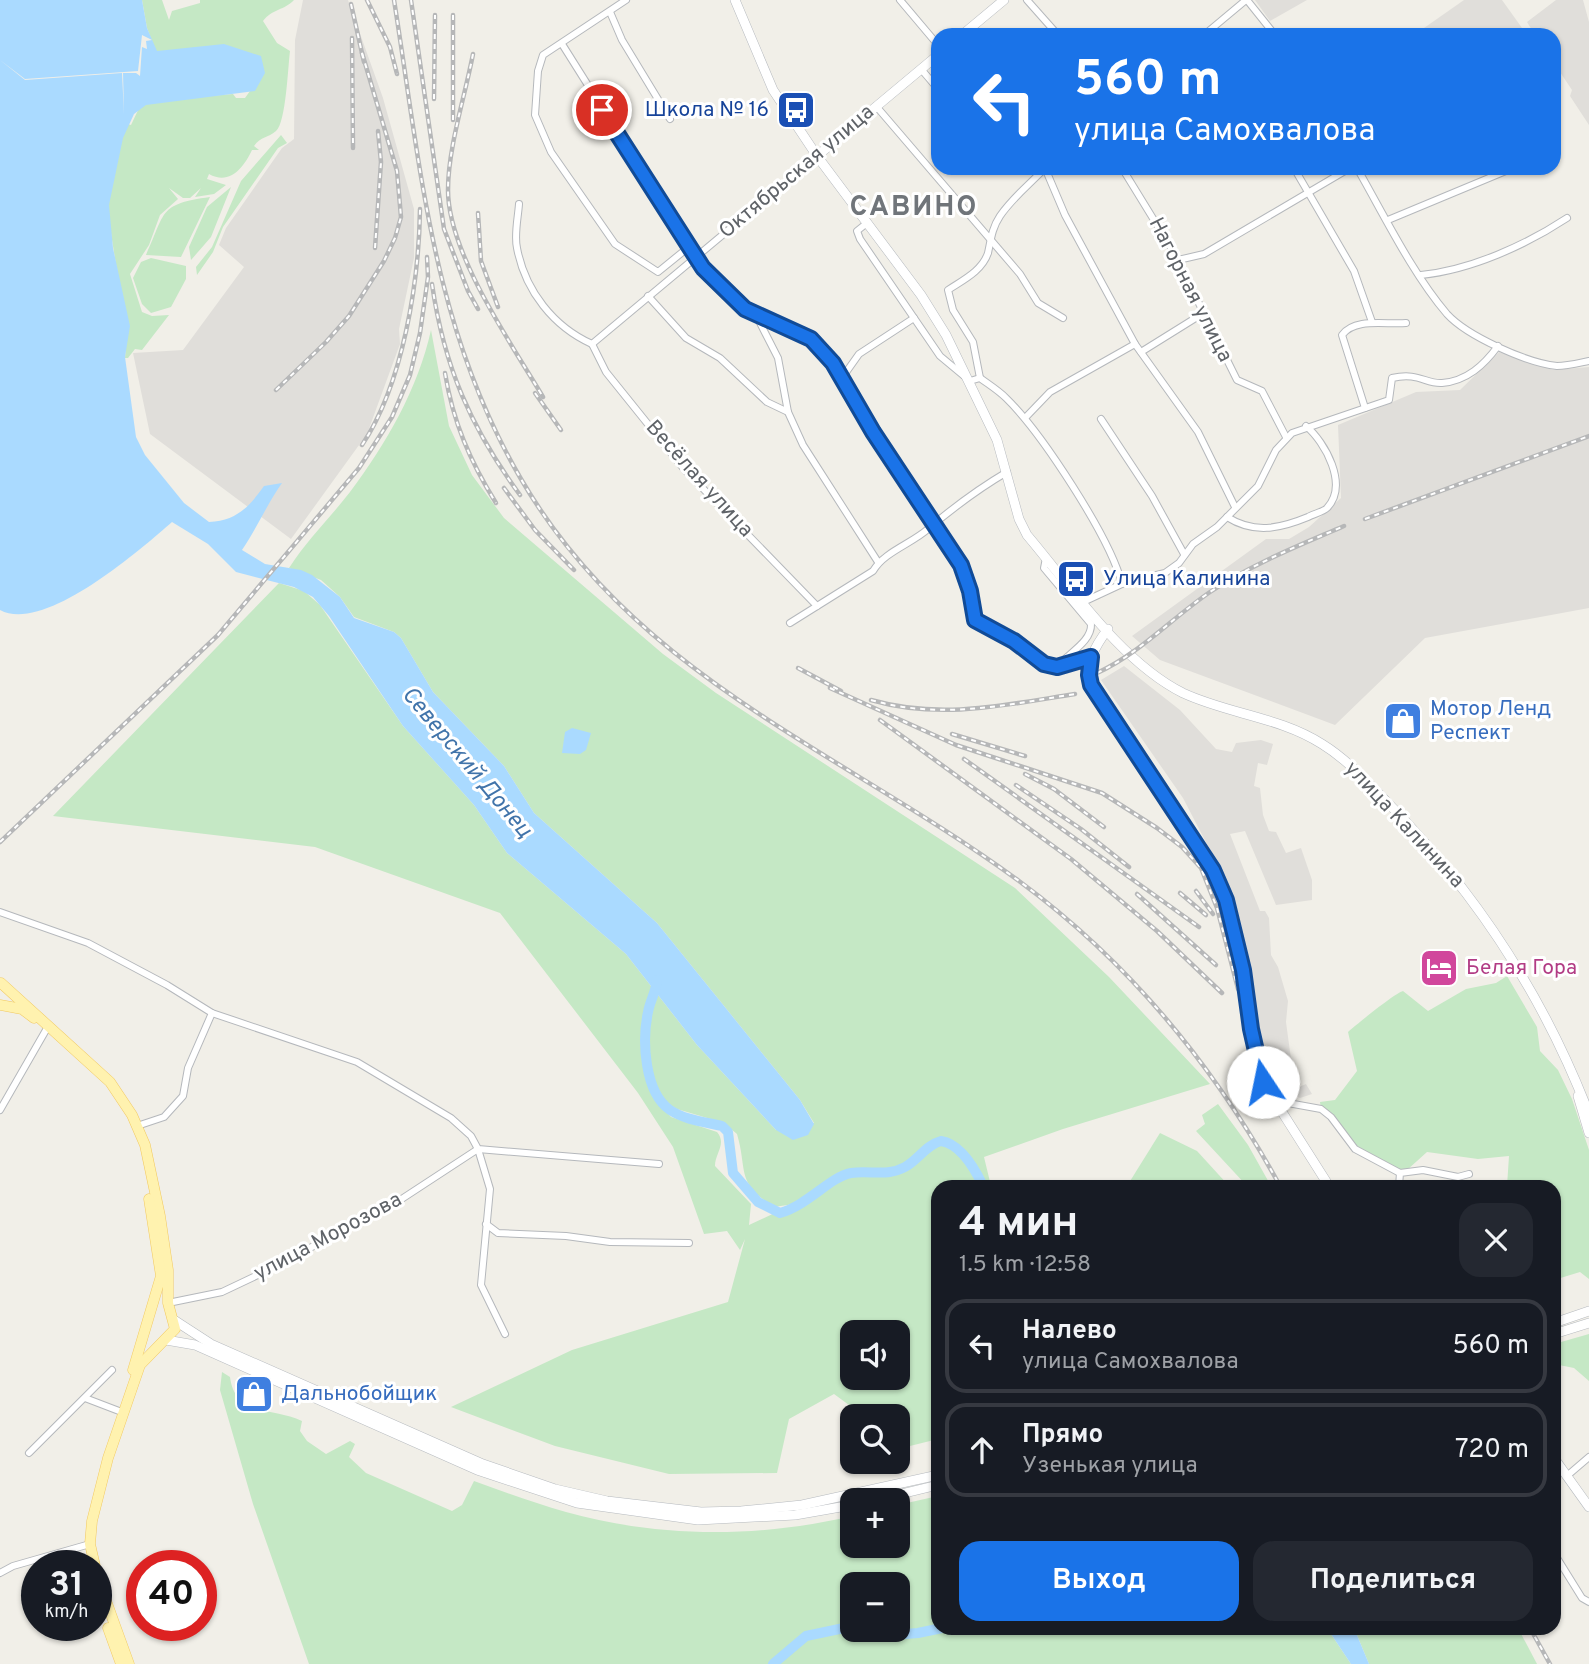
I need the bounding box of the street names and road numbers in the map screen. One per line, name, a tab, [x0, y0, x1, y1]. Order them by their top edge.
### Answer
street label: Октябрьская улица	[714, 99, 880, 245]
street label: Нагорная улица	[1142, 213, 1238, 367]
street label: Весёлая улица	[639, 415, 759, 543]
street label: улица Калинина	[1338, 756, 1470, 894]
street label: улица Морозова	[249, 1187, 407, 1287]

